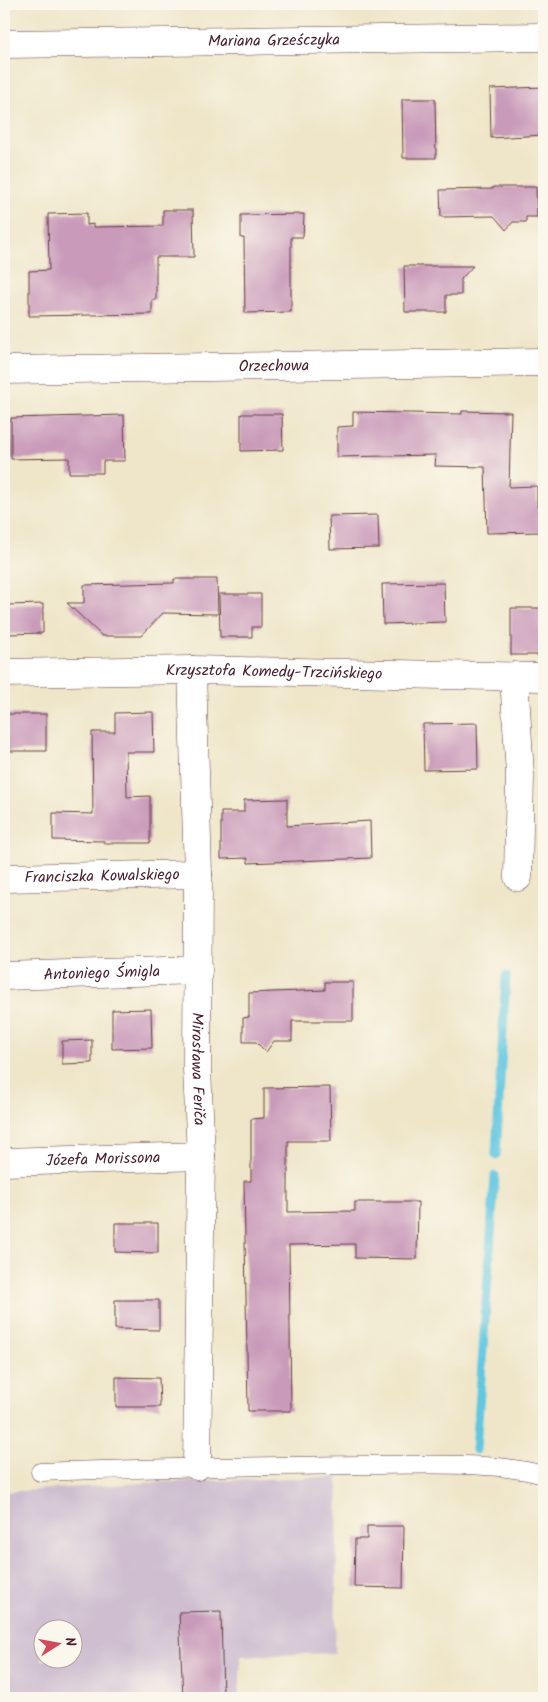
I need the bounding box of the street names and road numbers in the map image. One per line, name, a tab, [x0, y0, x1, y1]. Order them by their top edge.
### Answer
street label: Mariana Grześczyka	[208, 27, 340, 54]
street label: Orzechowa	[238, 353, 309, 379]
street label: Krzysztofa Komedy-Trzcińskiego	[165, 657, 383, 686]
street label: Franciszka Kowalskiego	[24, 862, 180, 890]
street label: Antoniego Śmigla	[43, 959, 161, 987]
street label: Mirosława Feriča	[184, 1012, 212, 1126]
street label: Józefa Morissona	[45, 1145, 161, 1173]

